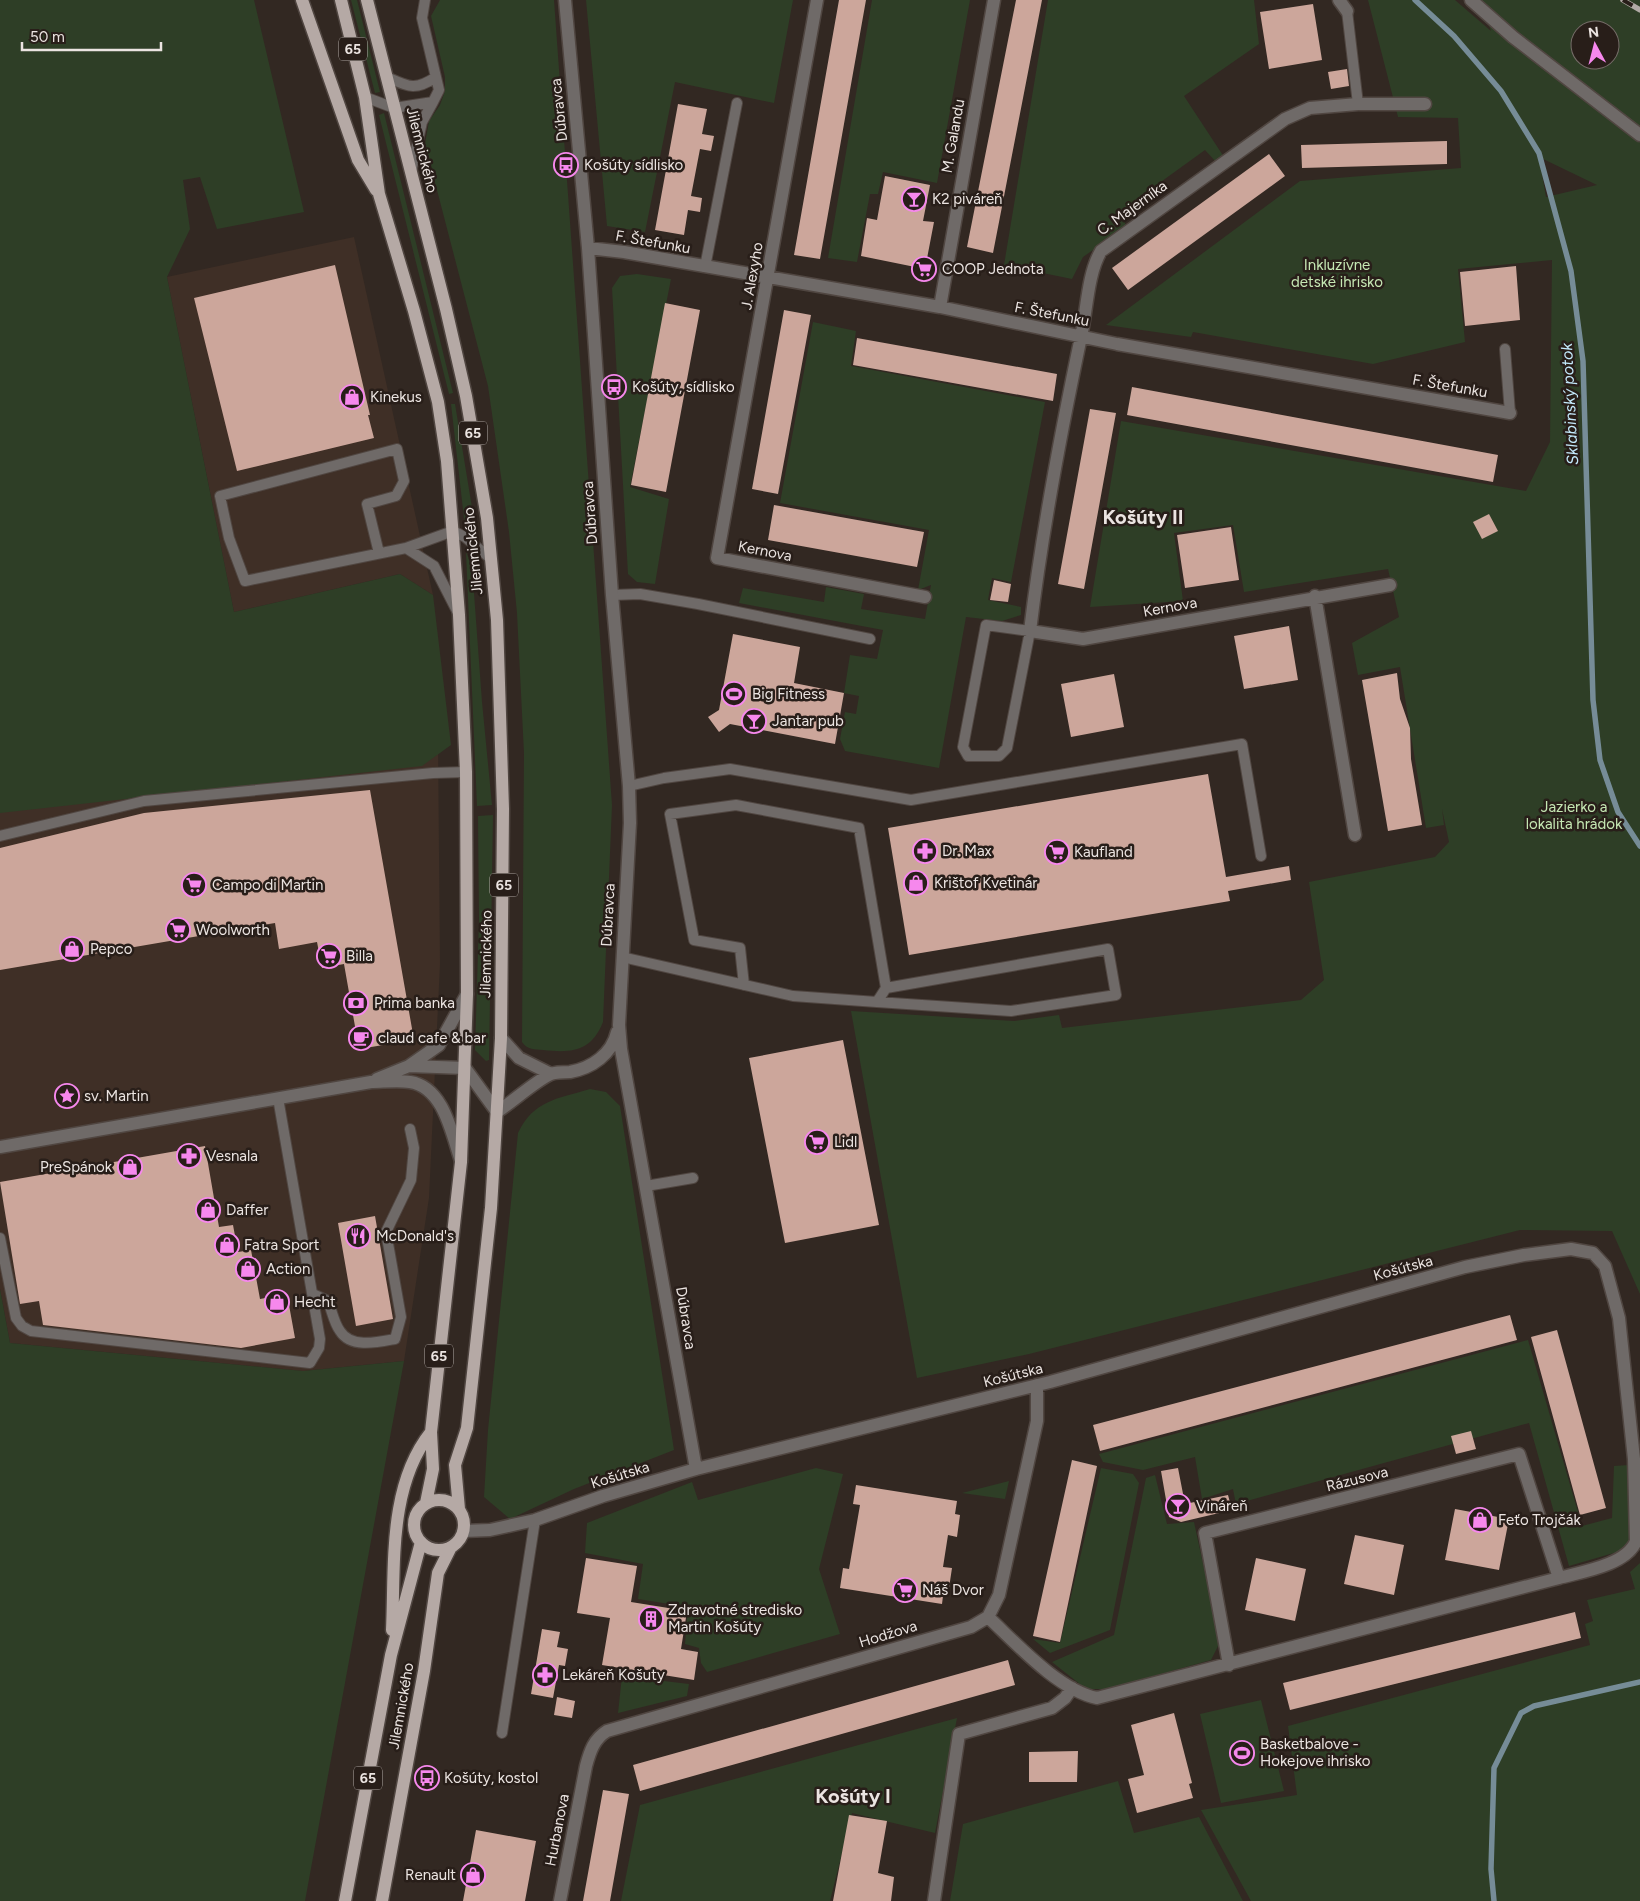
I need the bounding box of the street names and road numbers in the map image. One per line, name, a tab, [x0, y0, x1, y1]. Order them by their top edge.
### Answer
road number: 65	[339, 38, 367, 61]
street label: Dúbravca	[547, 77, 571, 143]
street label: M. Galandu	[938, 97, 968, 175]
street label: Jilemnického	[403, 105, 441, 195]
street label: C. Majerníka	[1094, 177, 1170, 239]
street label: F. Štefunku	[614, 227, 692, 257]
street label: J. Alexyho	[737, 241, 767, 311]
street label: F. Štefunku	[1013, 298, 1091, 330]
street label: F. Štefunku	[1411, 371, 1489, 401]
road number: 65	[459, 422, 487, 444]
street label: Dúbravca	[579, 481, 601, 545]
street label: Jilemnického	[459, 506, 487, 596]
street label: Kernova	[737, 537, 793, 565]
street label: Kernova	[1142, 593, 1198, 621]
road number: 65	[490, 874, 518, 896]
street label: Dúbravca	[597, 883, 619, 947]
street label: Jilemnického	[476, 910, 496, 998]
street label: Košútska	[1371, 1251, 1435, 1285]
street label: Dúbravca	[672, 1285, 700, 1351]
road number: 65	[425, 1344, 453, 1368]
street label: Košútska	[981, 1359, 1045, 1391]
street label: Košútska	[588, 1458, 652, 1492]
street label: Rázusova	[1324, 1463, 1390, 1495]
street label: Hodžova	[857, 1617, 919, 1651]
street label: Jilemnického	[385, 1661, 418, 1751]
road number: 65	[354, 1766, 382, 1790]
street label: Hurbanova	[541, 1792, 573, 1868]

